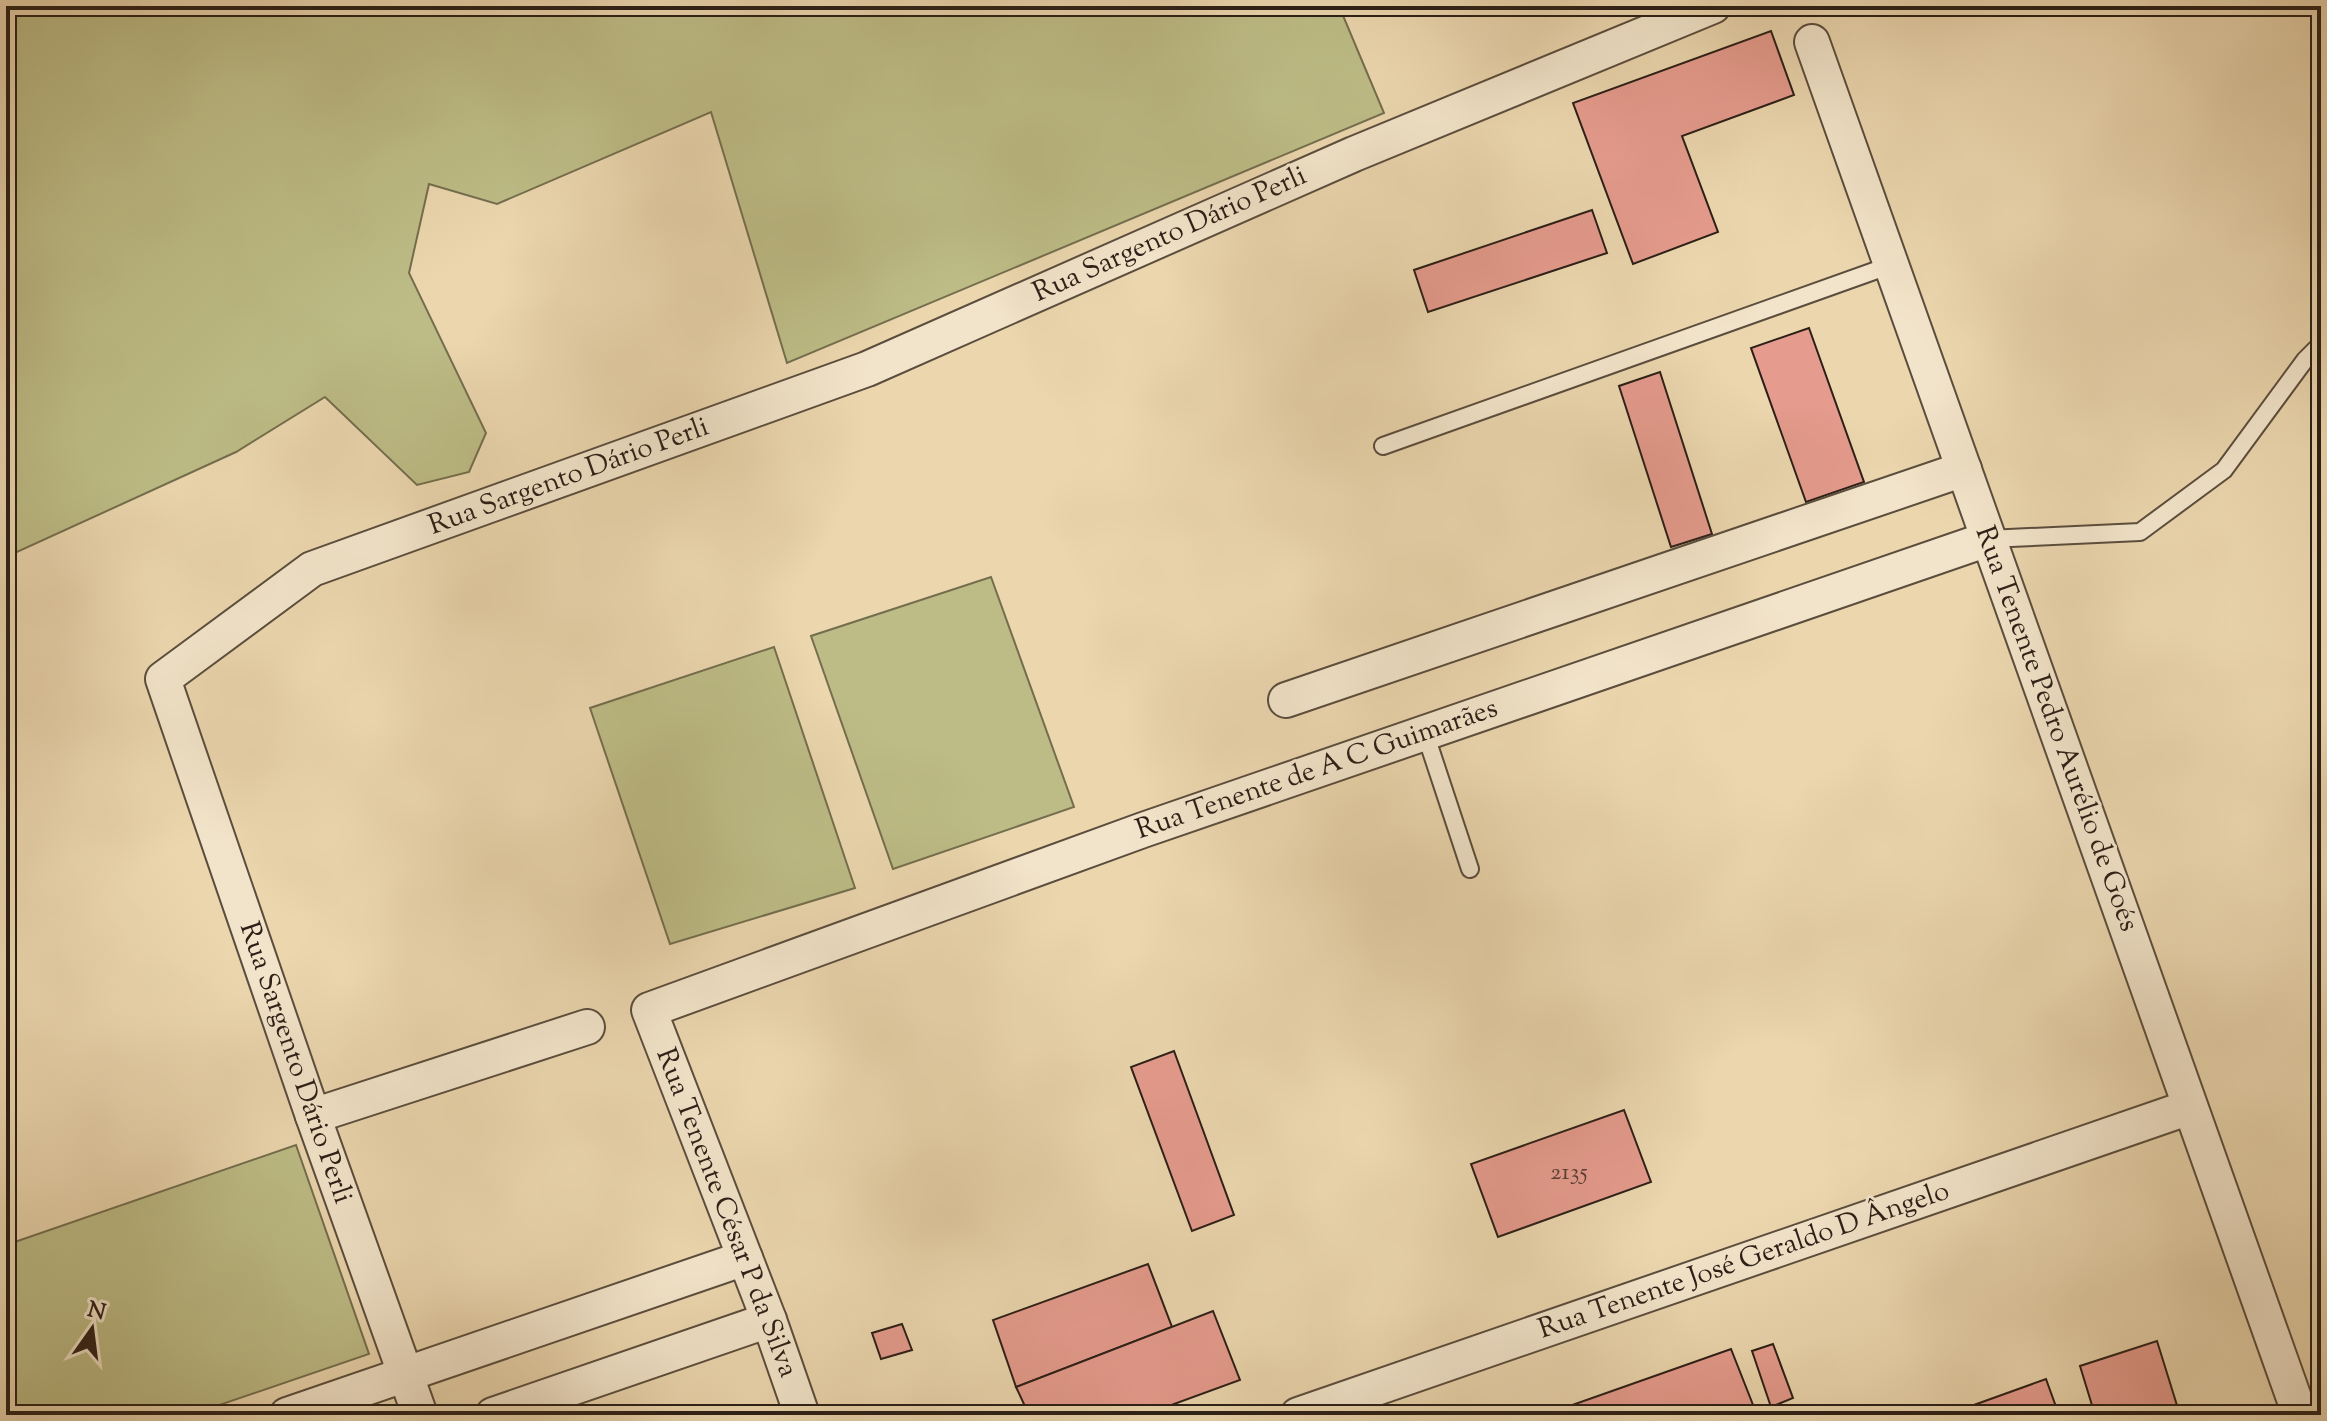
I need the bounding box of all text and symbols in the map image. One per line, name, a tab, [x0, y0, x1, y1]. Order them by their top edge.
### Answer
street label: Rua Sargento Dário Perli	[1027, 157, 1313, 313]
street label: Rua Sargento Dário Perli	[423, 408, 715, 546]
street label: Rua Tenente Pedro Aurélio de Goés	[1964, 521, 2148, 937]
street label: Rua Tenente de A C Guimarães	[1131, 689, 1503, 851]
street label: Rua Sargento Dário Perli	[228, 917, 362, 1209]
street label: Rua Tenente César P da Silva	[645, 1043, 807, 1383]
house number: 2135	[1550, 1156, 1588, 1190]
street label: Rua Tenente José Geraldo D Ângelo	[1533, 1172, 1955, 1350]
north arrow	[52, 1289, 132, 1369]
text: N	[84, 1295, 109, 1330]

